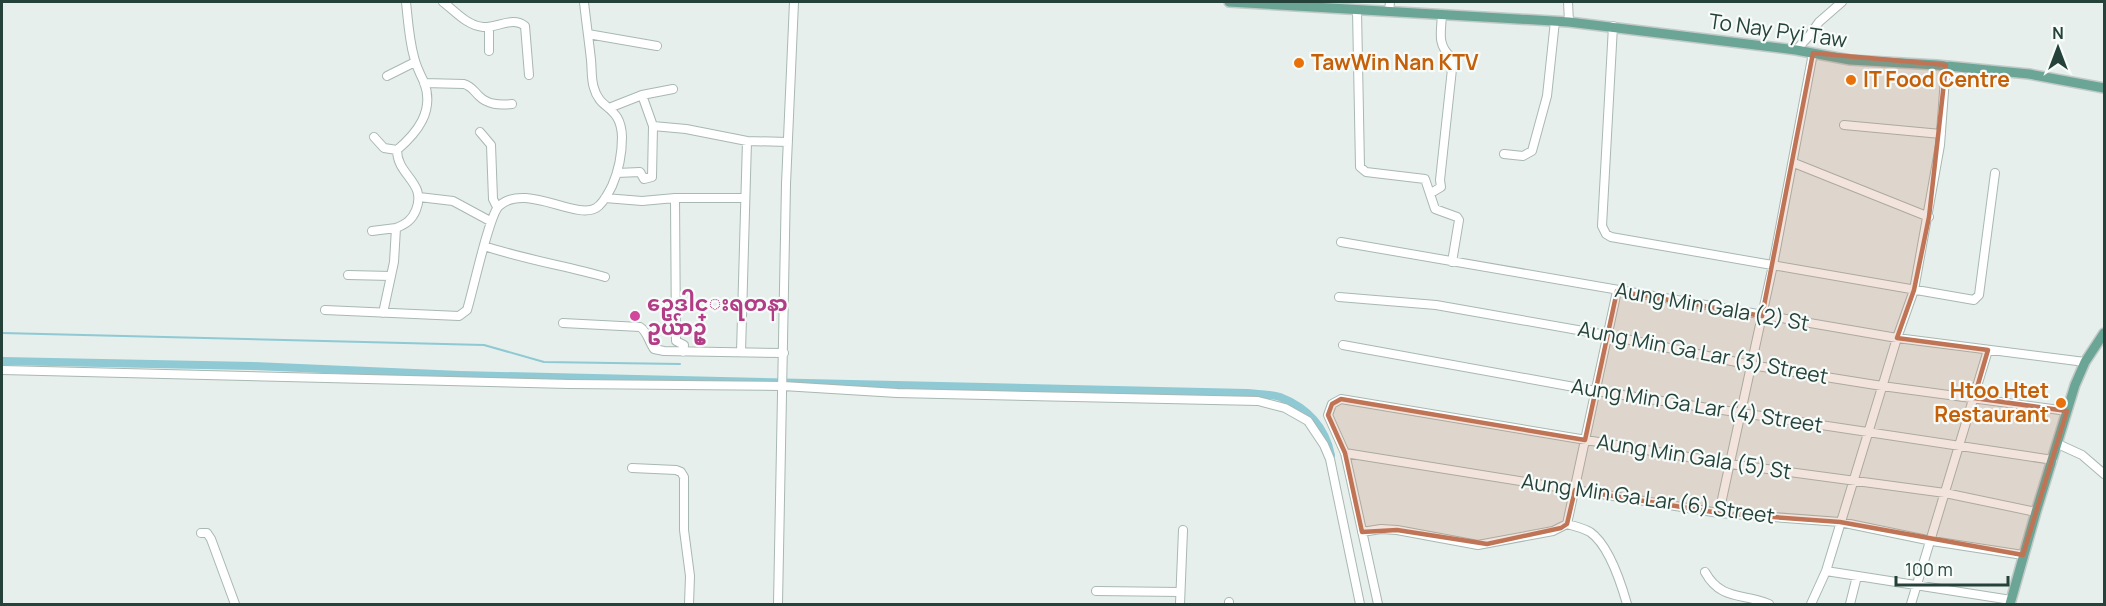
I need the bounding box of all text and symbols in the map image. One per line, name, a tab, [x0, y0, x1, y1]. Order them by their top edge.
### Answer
street label: To Nay Pyi Taw	[1707, 6, 1849, 54]
north arrow	[2028, 18, 2088, 78]
text: N	[2052, 22, 2064, 44]
place label: TawWin Nan KTV	[1311, 48, 1479, 76]
marker: TawWin Nan KTV	[1292, 56, 1306, 70]
place label: IT Food Centre	[1863, 65, 2010, 93]
marker: IT Food Centre	[1844, 73, 1858, 87]
street label: Aung Min Gala (2) St	[1613, 275, 1812, 337]
place label: ဥေဒါင္းရတနာ ဥယ်ာဥ္	[647, 289, 788, 345]
marker: ဥေဒါင္းရတနာ ဥယ်ာဥ္	[628, 309, 642, 323]
street label: Aung Min Ga Lar (3) Street	[1576, 314, 1831, 390]
street label: Aung Min Ga Lar (4) Street	[1569, 371, 1825, 439]
place label: Htoo Htet Restaurant	[1934, 376, 2049, 428]
marker: Htoo Htet Restaurant	[2054, 396, 2068, 410]
street label: Aung Min Gala (5) St	[1595, 427, 1794, 485]
street label: Aung Min Ga Lar (6) Street	[1520, 466, 1777, 530]
scale bar	[1896, 549, 2008, 587]
text: 100 m	[1905, 557, 1953, 581]

